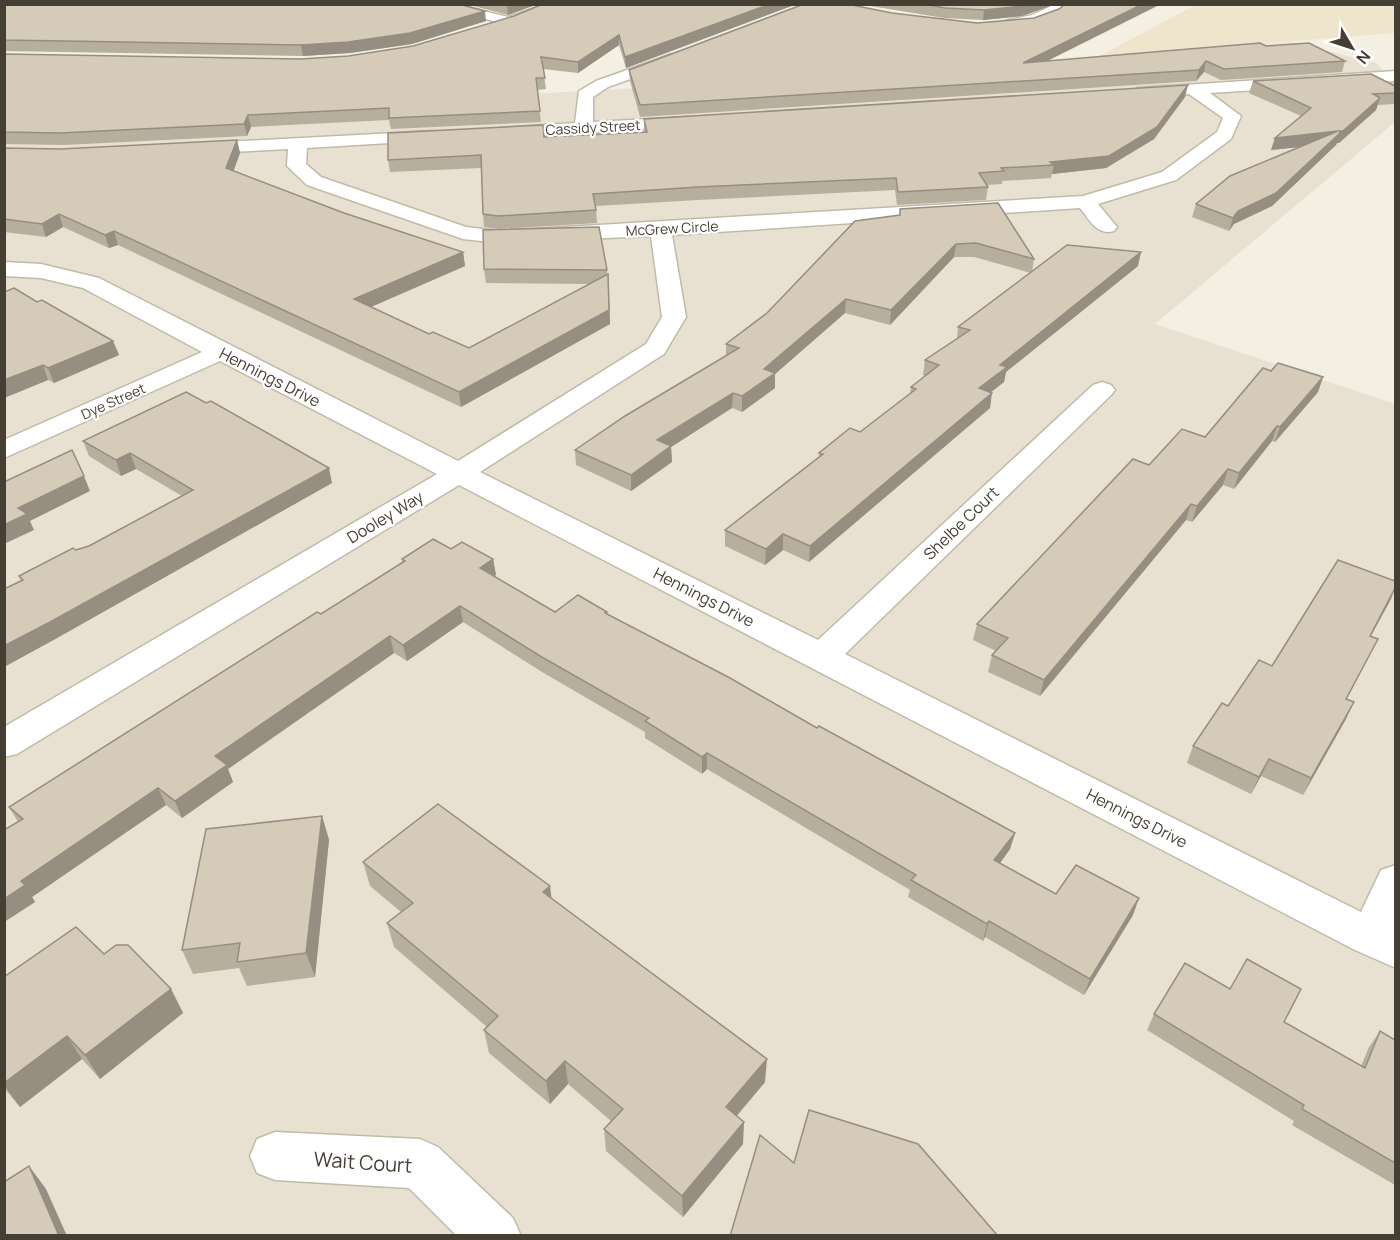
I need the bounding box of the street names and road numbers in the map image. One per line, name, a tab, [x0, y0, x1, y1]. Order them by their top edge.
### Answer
street label: Cassidy Street	[545, 115, 641, 139]
street label: McGrew Circle	[625, 216, 719, 240]
street label: Hennings Drive	[216, 342, 324, 412]
street label: Dye Street	[78, 378, 149, 424]
street label: Shelbe Court	[918, 481, 1004, 565]
street label: Dooley Way	[343, 485, 428, 548]
street label: Hennings Drive	[650, 562, 758, 632]
street label: Hennings Drive	[1083, 783, 1191, 853]
street label: Wait Court	[313, 1145, 413, 1179]

